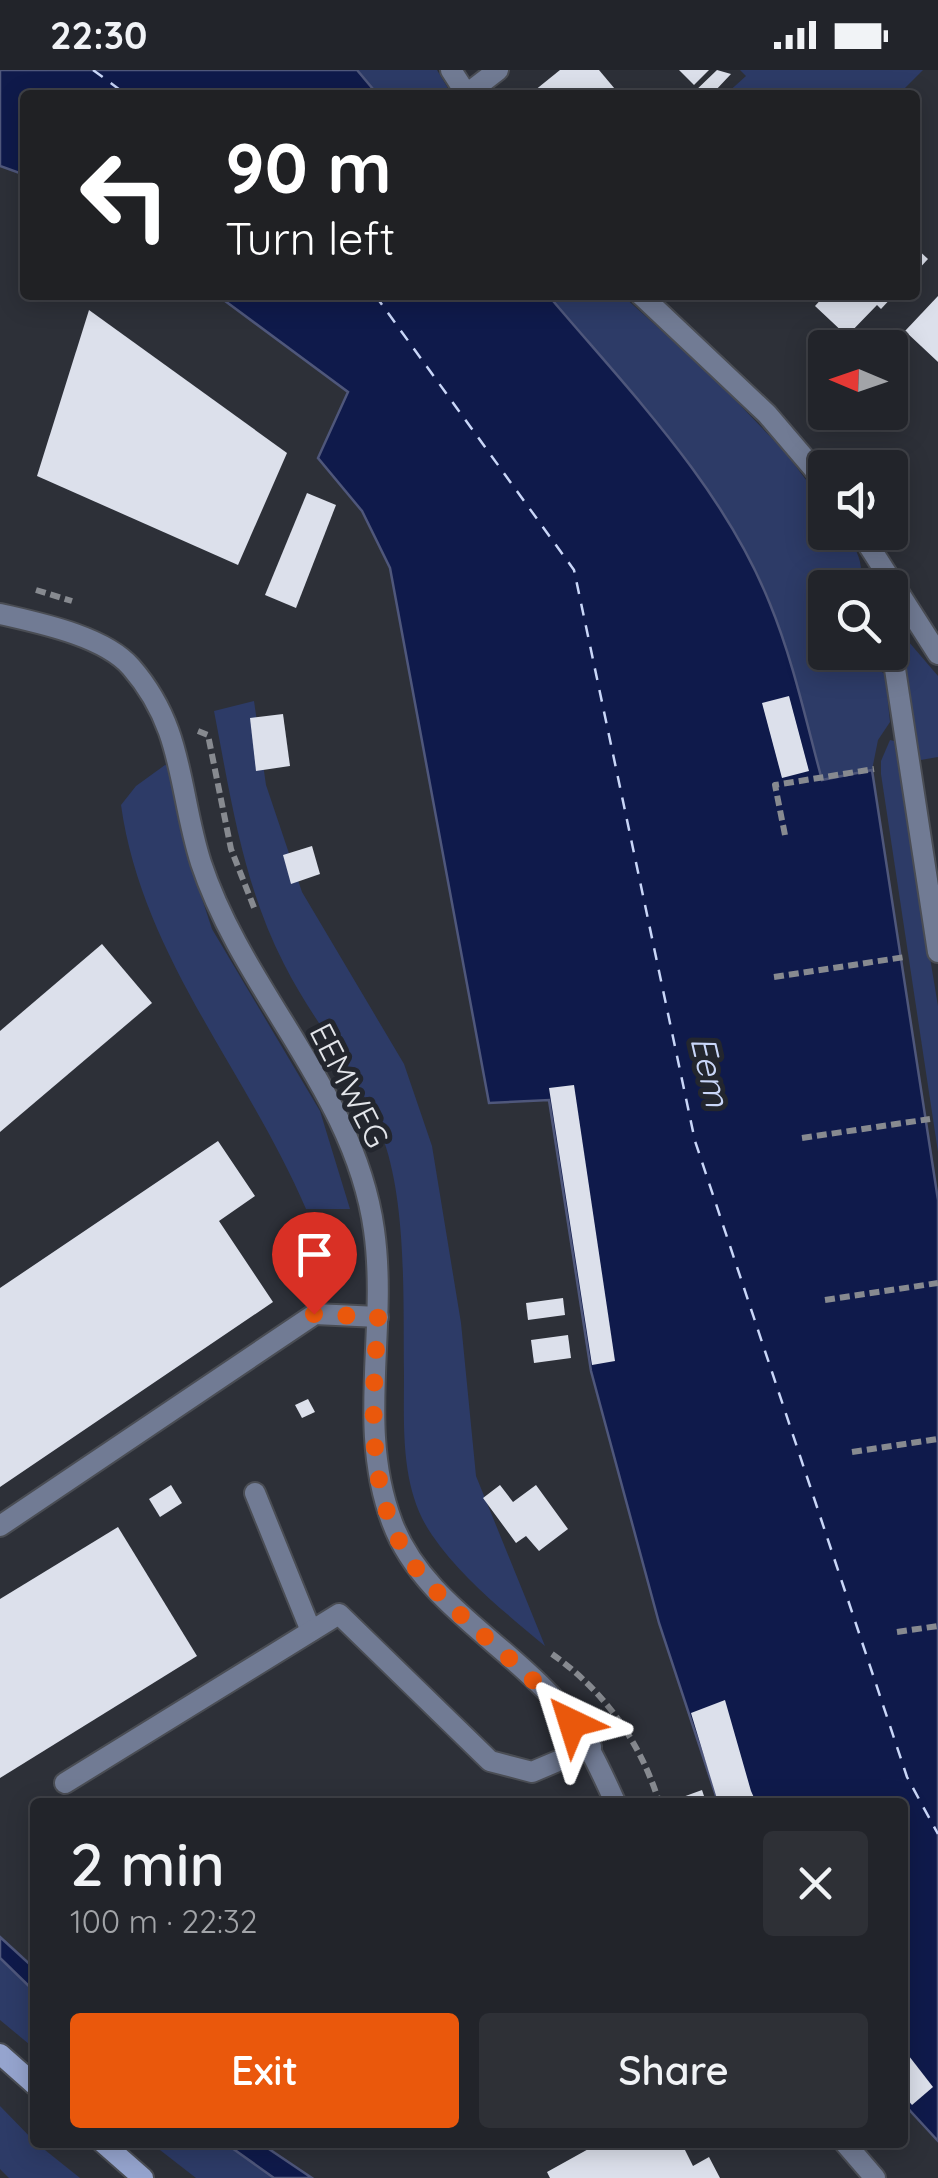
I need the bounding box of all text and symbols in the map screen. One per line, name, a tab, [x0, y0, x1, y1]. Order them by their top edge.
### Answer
text: 22:30	[50, 11, 147, 59]
text: 90 m	[225, 123, 392, 211]
icon: left	[60, 130, 190, 260]
text: Turn left	[225, 210, 395, 266]
north arrow	[808, 330, 908, 430]
map controls	[808, 330, 908, 670]
button: sound	[808, 450, 908, 550]
button: search	[808, 570, 908, 670]
street label: EEMWEG	[302, 1016, 398, 1154]
water label: Eem	[682, 1031, 741, 1112]
pin	[272, 1212, 357, 1315]
icon: arrive	[287, 1227, 342, 1282]
position arrow	[520, 1671, 624, 1775]
text: 2 min	[70, 1826, 225, 1901]
button: close	[763, 1831, 868, 1936]
text: 100 m · 22:32	[70, 1901, 258, 1941]
button: Exit	[70, 2013, 459, 2128]
button: Share	[479, 2013, 868, 2128]

